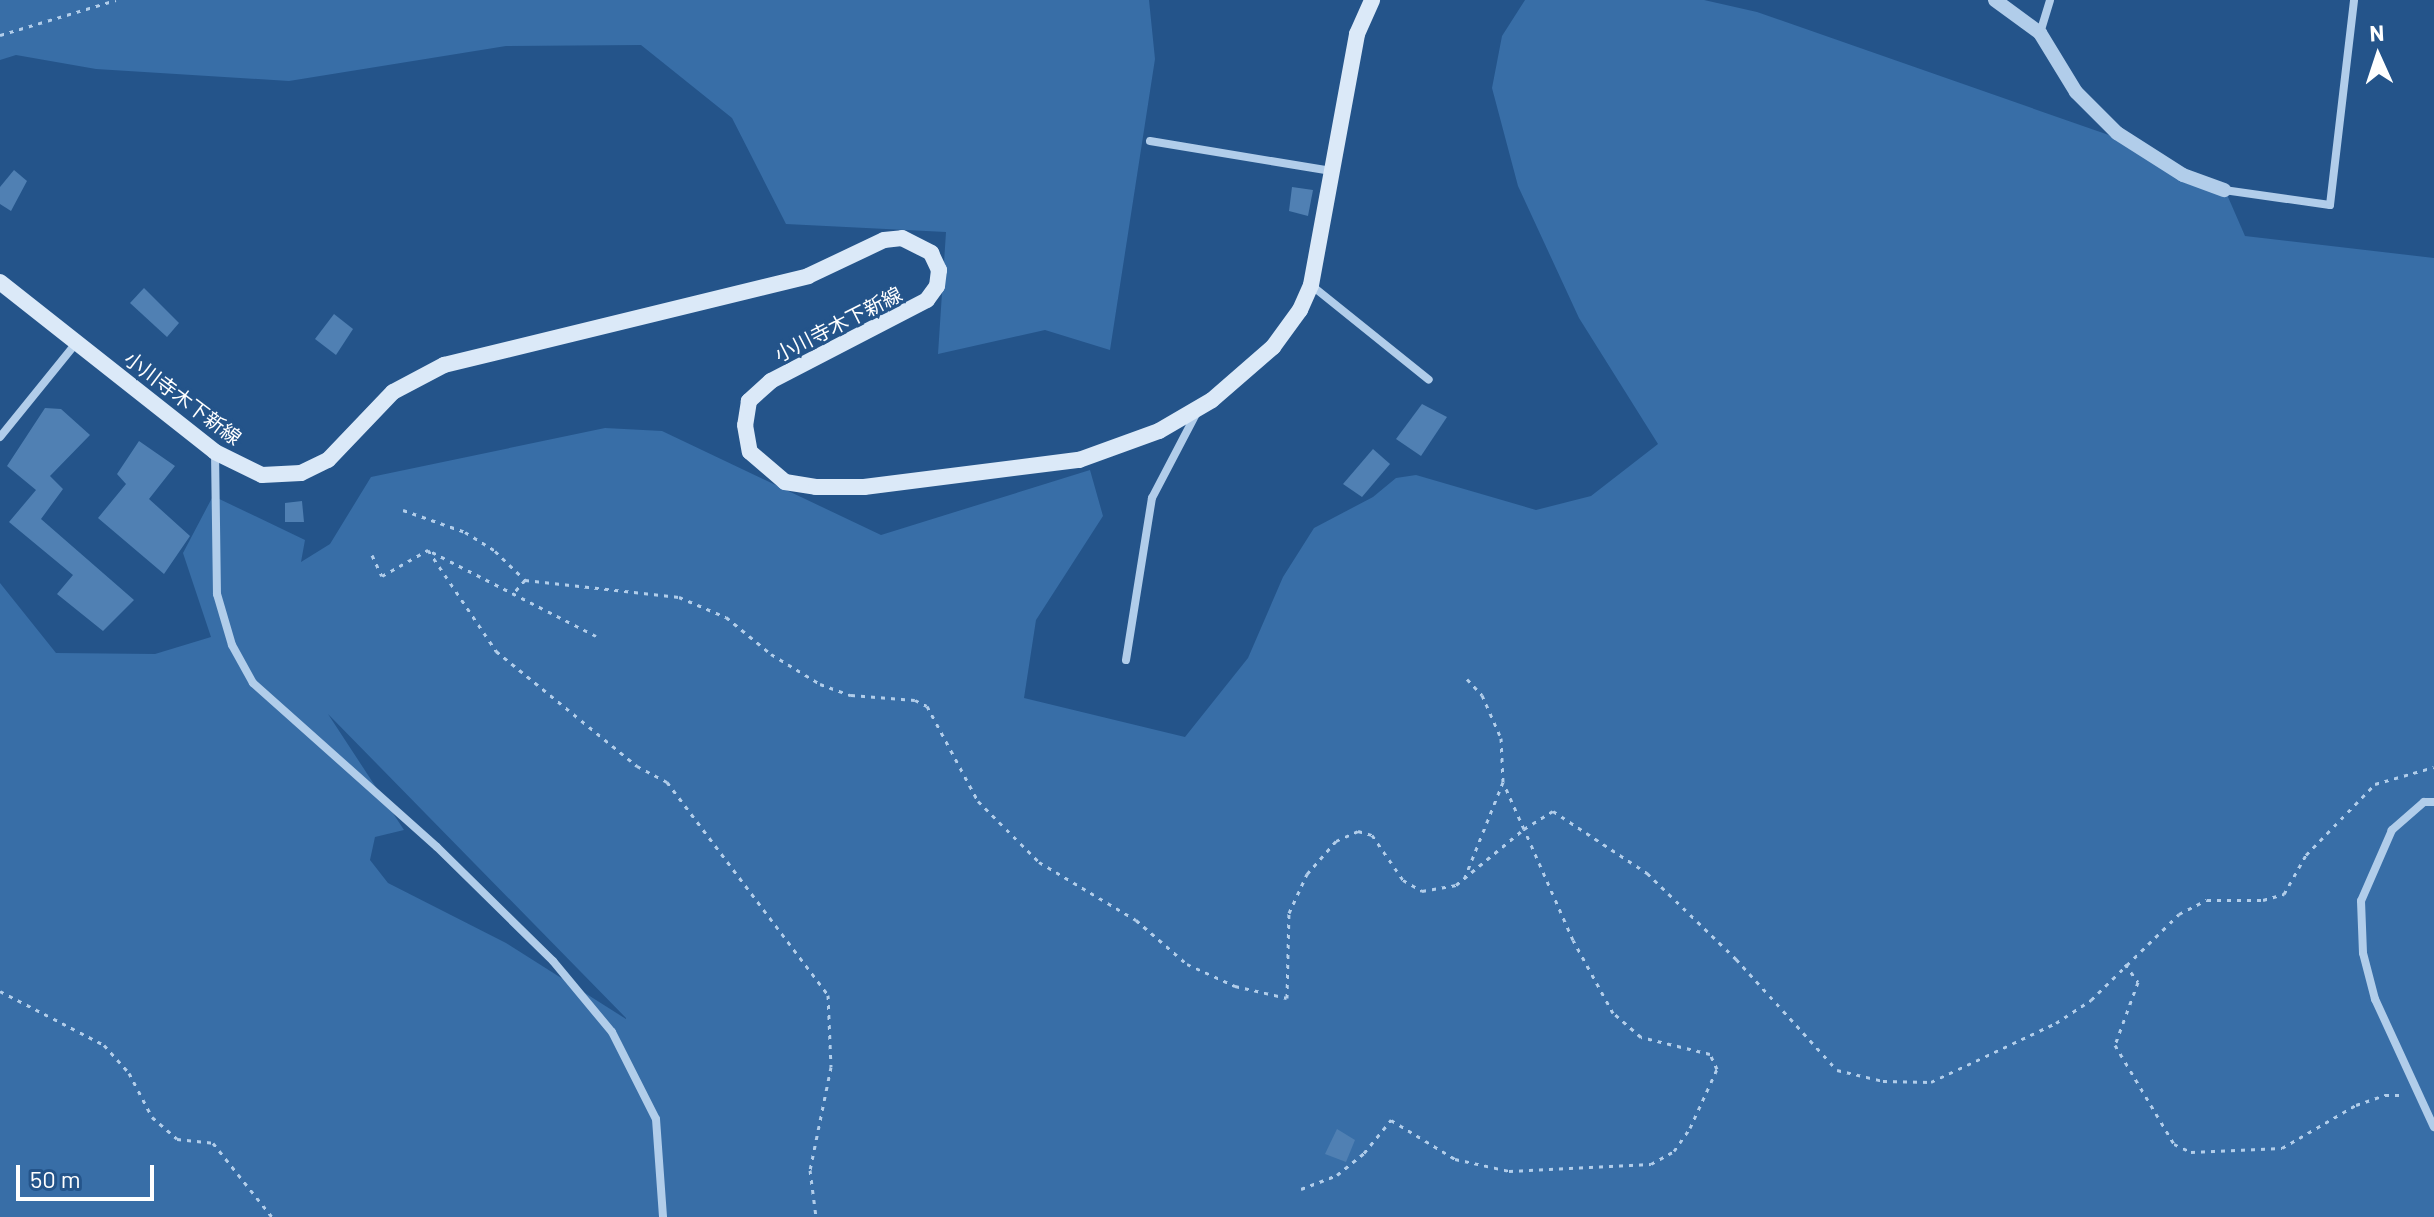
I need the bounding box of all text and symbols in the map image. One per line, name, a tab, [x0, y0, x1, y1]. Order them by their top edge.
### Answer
north arrow	[2338, 16, 2418, 96]
text: N	[2369, 19, 2385, 45]
street label: 小川寺木下新線	[770, 282, 906, 366]
street label: 小川寺木下新線	[120, 346, 246, 450]
scale bar	[20, 1149, 158, 1199]
text: 50 m	[30, 1164, 81, 1193]

